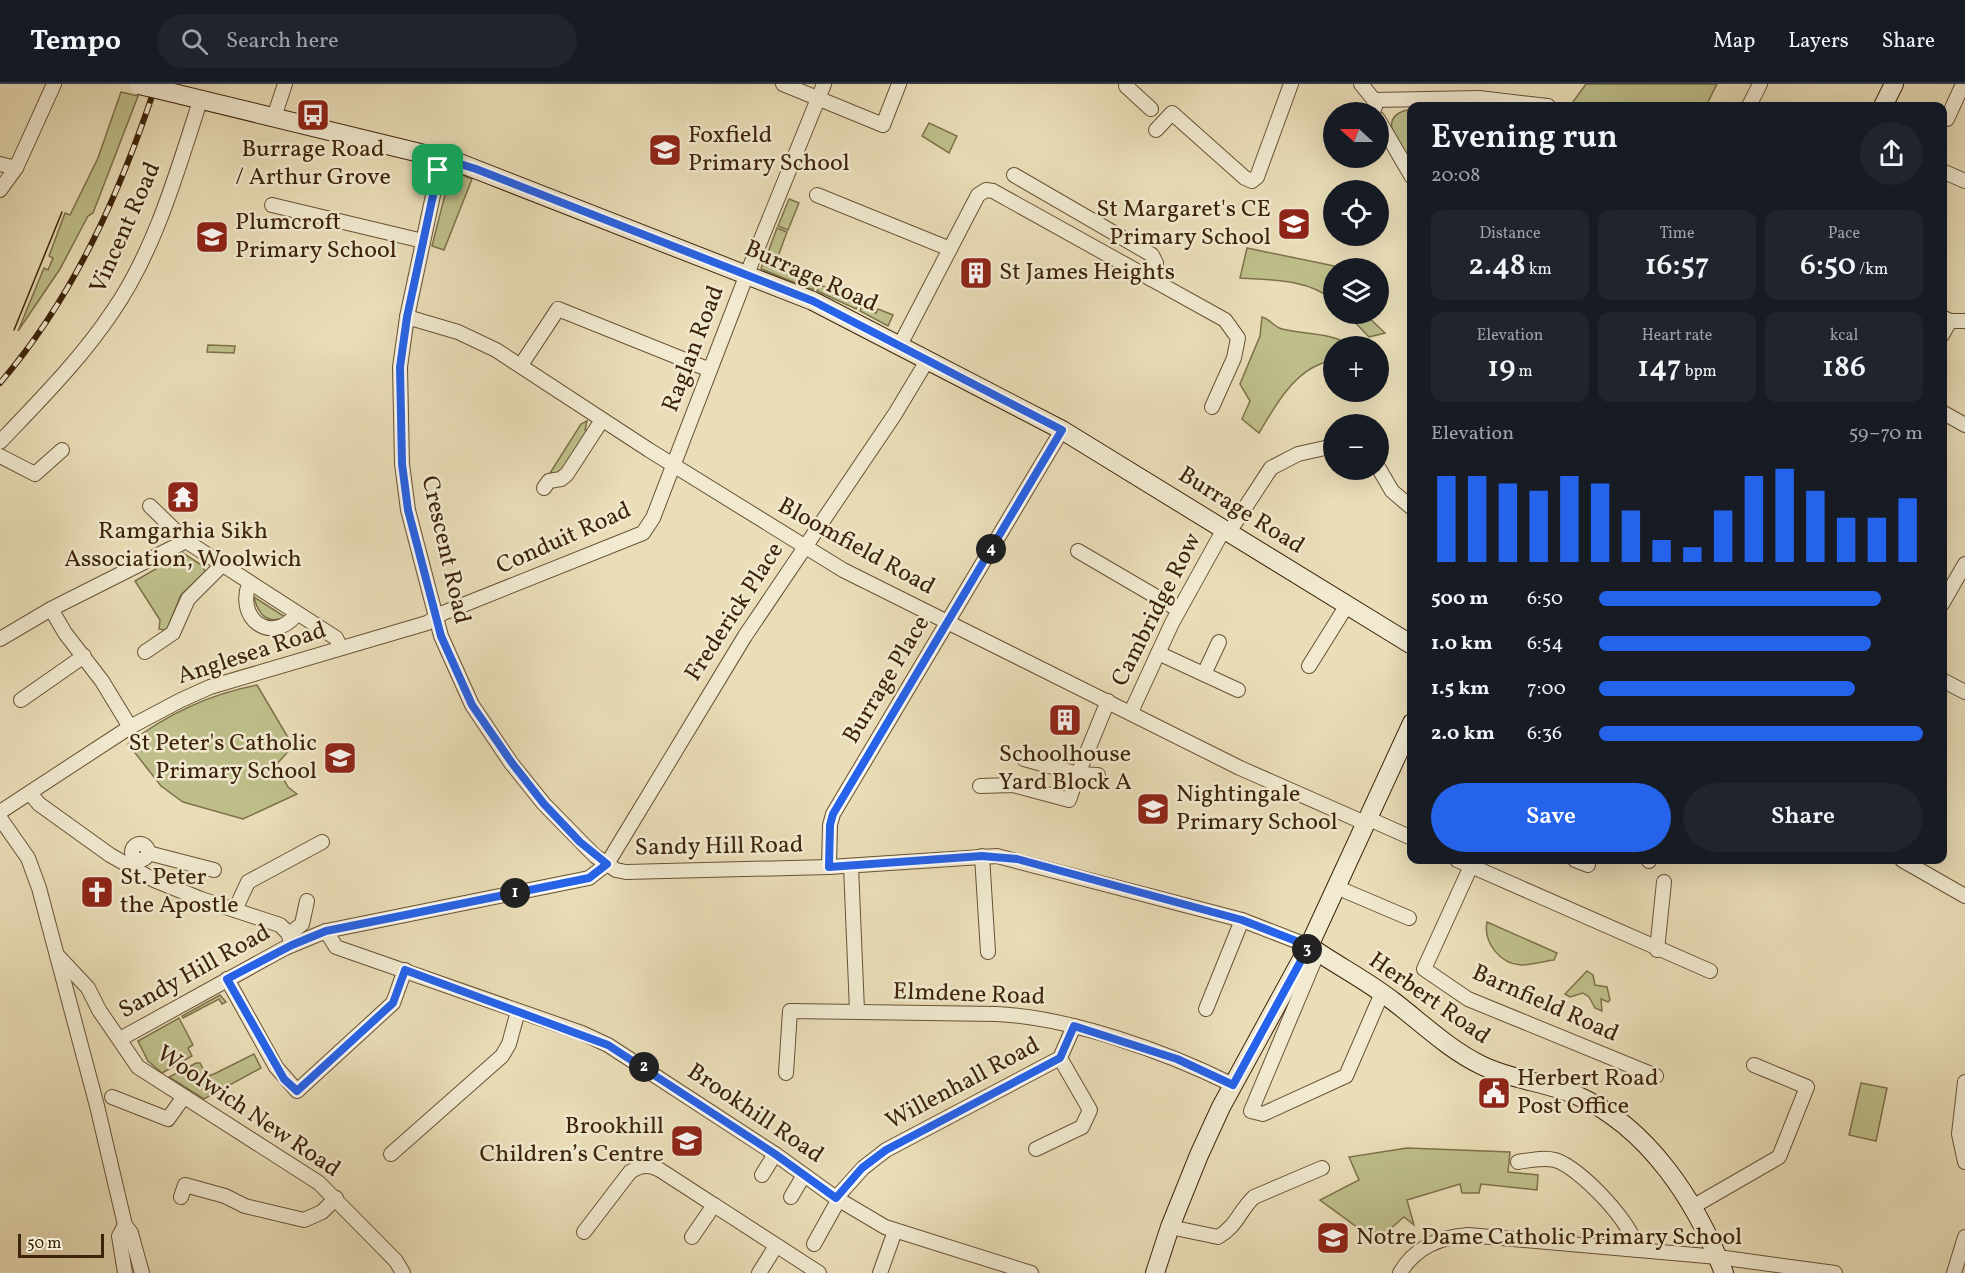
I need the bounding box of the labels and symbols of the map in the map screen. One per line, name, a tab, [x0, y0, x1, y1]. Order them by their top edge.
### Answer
bus stop icon: Burrage Road / Arthur Grove	[295, 97, 331, 133]
north arrow	[1323, 102, 1389, 168]
place label: Foxfield Primary School	[688, 119, 850, 181]
school or university icon: Foxfield Primary School	[647, 132, 683, 168]
place label: Burrage Road / Arthur Grove	[235, 133, 391, 195]
pin	[412, 144, 463, 195]
street label: Vincent Road	[82, 157, 170, 299]
place label: St Margaret's CE Primary School	[1096, 193, 1271, 255]
place label: Plumcroft Primary School	[235, 206, 397, 268]
school or university icon: St Margaret's CE Primary School	[1276, 206, 1312, 242]
school or university icon: Plumcroft Primary School	[194, 219, 230, 255]
street label: Burrage Road	[739, 232, 883, 322]
building icon: St James Heights	[958, 255, 994, 291]
place label: St James Heights	[999, 256, 1175, 290]
street label: Raglan Road	[654, 281, 734, 417]
street label: Burrage Road	[1171, 459, 1311, 563]
street label: Crescent Road	[411, 472, 479, 628]
temple icon: Ramgarhia Sikh Association, Woolwich	[165, 479, 201, 515]
street label: Bloomfield Road	[771, 490, 941, 604]
street label: Conduit Road	[491, 494, 637, 584]
place label: Ramgarhia Sikh Association, Woolwich	[64, 515, 302, 577]
street label: Cambridge Row	[1104, 527, 1211, 693]
pin: 4	[976, 534, 1006, 564]
street label: Frederick Place	[677, 536, 793, 688]
street label: Burrage Place	[835, 609, 939, 751]
street label: Anglesea Road	[173, 614, 331, 694]
building icon: Schoolhouse Yard Block A	[1047, 702, 1083, 738]
place label: St Peter's Catholic Primary School	[129, 727, 317, 789]
place label: Schoolhouse Yard Block A	[998, 738, 1132, 800]
school or university icon: St Peter's Catholic Primary School	[322, 740, 358, 776]
place label: Nightingale Primary School	[1176, 778, 1338, 840]
school or university icon: Nightingale Primary School	[1135, 791, 1171, 827]
street label: Sandy Hill Road	[634, 829, 804, 865]
place label: St. Peter the Apostle	[120, 861, 239, 923]
church icon: St. Peter the Apostle	[79, 874, 115, 910]
pin: 1	[500, 878, 530, 908]
street label: Sandy Hill Road	[113, 916, 277, 1028]
pin: 3	[1292, 934, 1322, 964]
street label: Herbert Road	[1361, 944, 1497, 1054]
street label: Barnfield Road	[1466, 956, 1624, 1052]
street label: Elmdene Road	[892, 975, 1046, 1015]
street label: Willenhall Road	[880, 1029, 1046, 1139]
street label: Woolwich New Road	[149, 1038, 347, 1186]
pin: 2	[629, 1052, 659, 1082]
street label: Brookhill Road	[680, 1056, 830, 1172]
place label: Herbert Road Post Office	[1517, 1062, 1658, 1124]
public building icon: Herbert Road Post Office	[1476, 1075, 1512, 1111]
place label: Brookhill Children’s Centre	[479, 1110, 664, 1172]
school or university icon: Brookhill Children’s Centre	[669, 1123, 705, 1159]
school or university icon: Notre Dame Catholic Primary School	[1315, 1220, 1351, 1256]
place label: Notre Dame Catholic Primary School	[1356, 1221, 1742, 1255]
scale bar	[18, 1231, 104, 1258]

